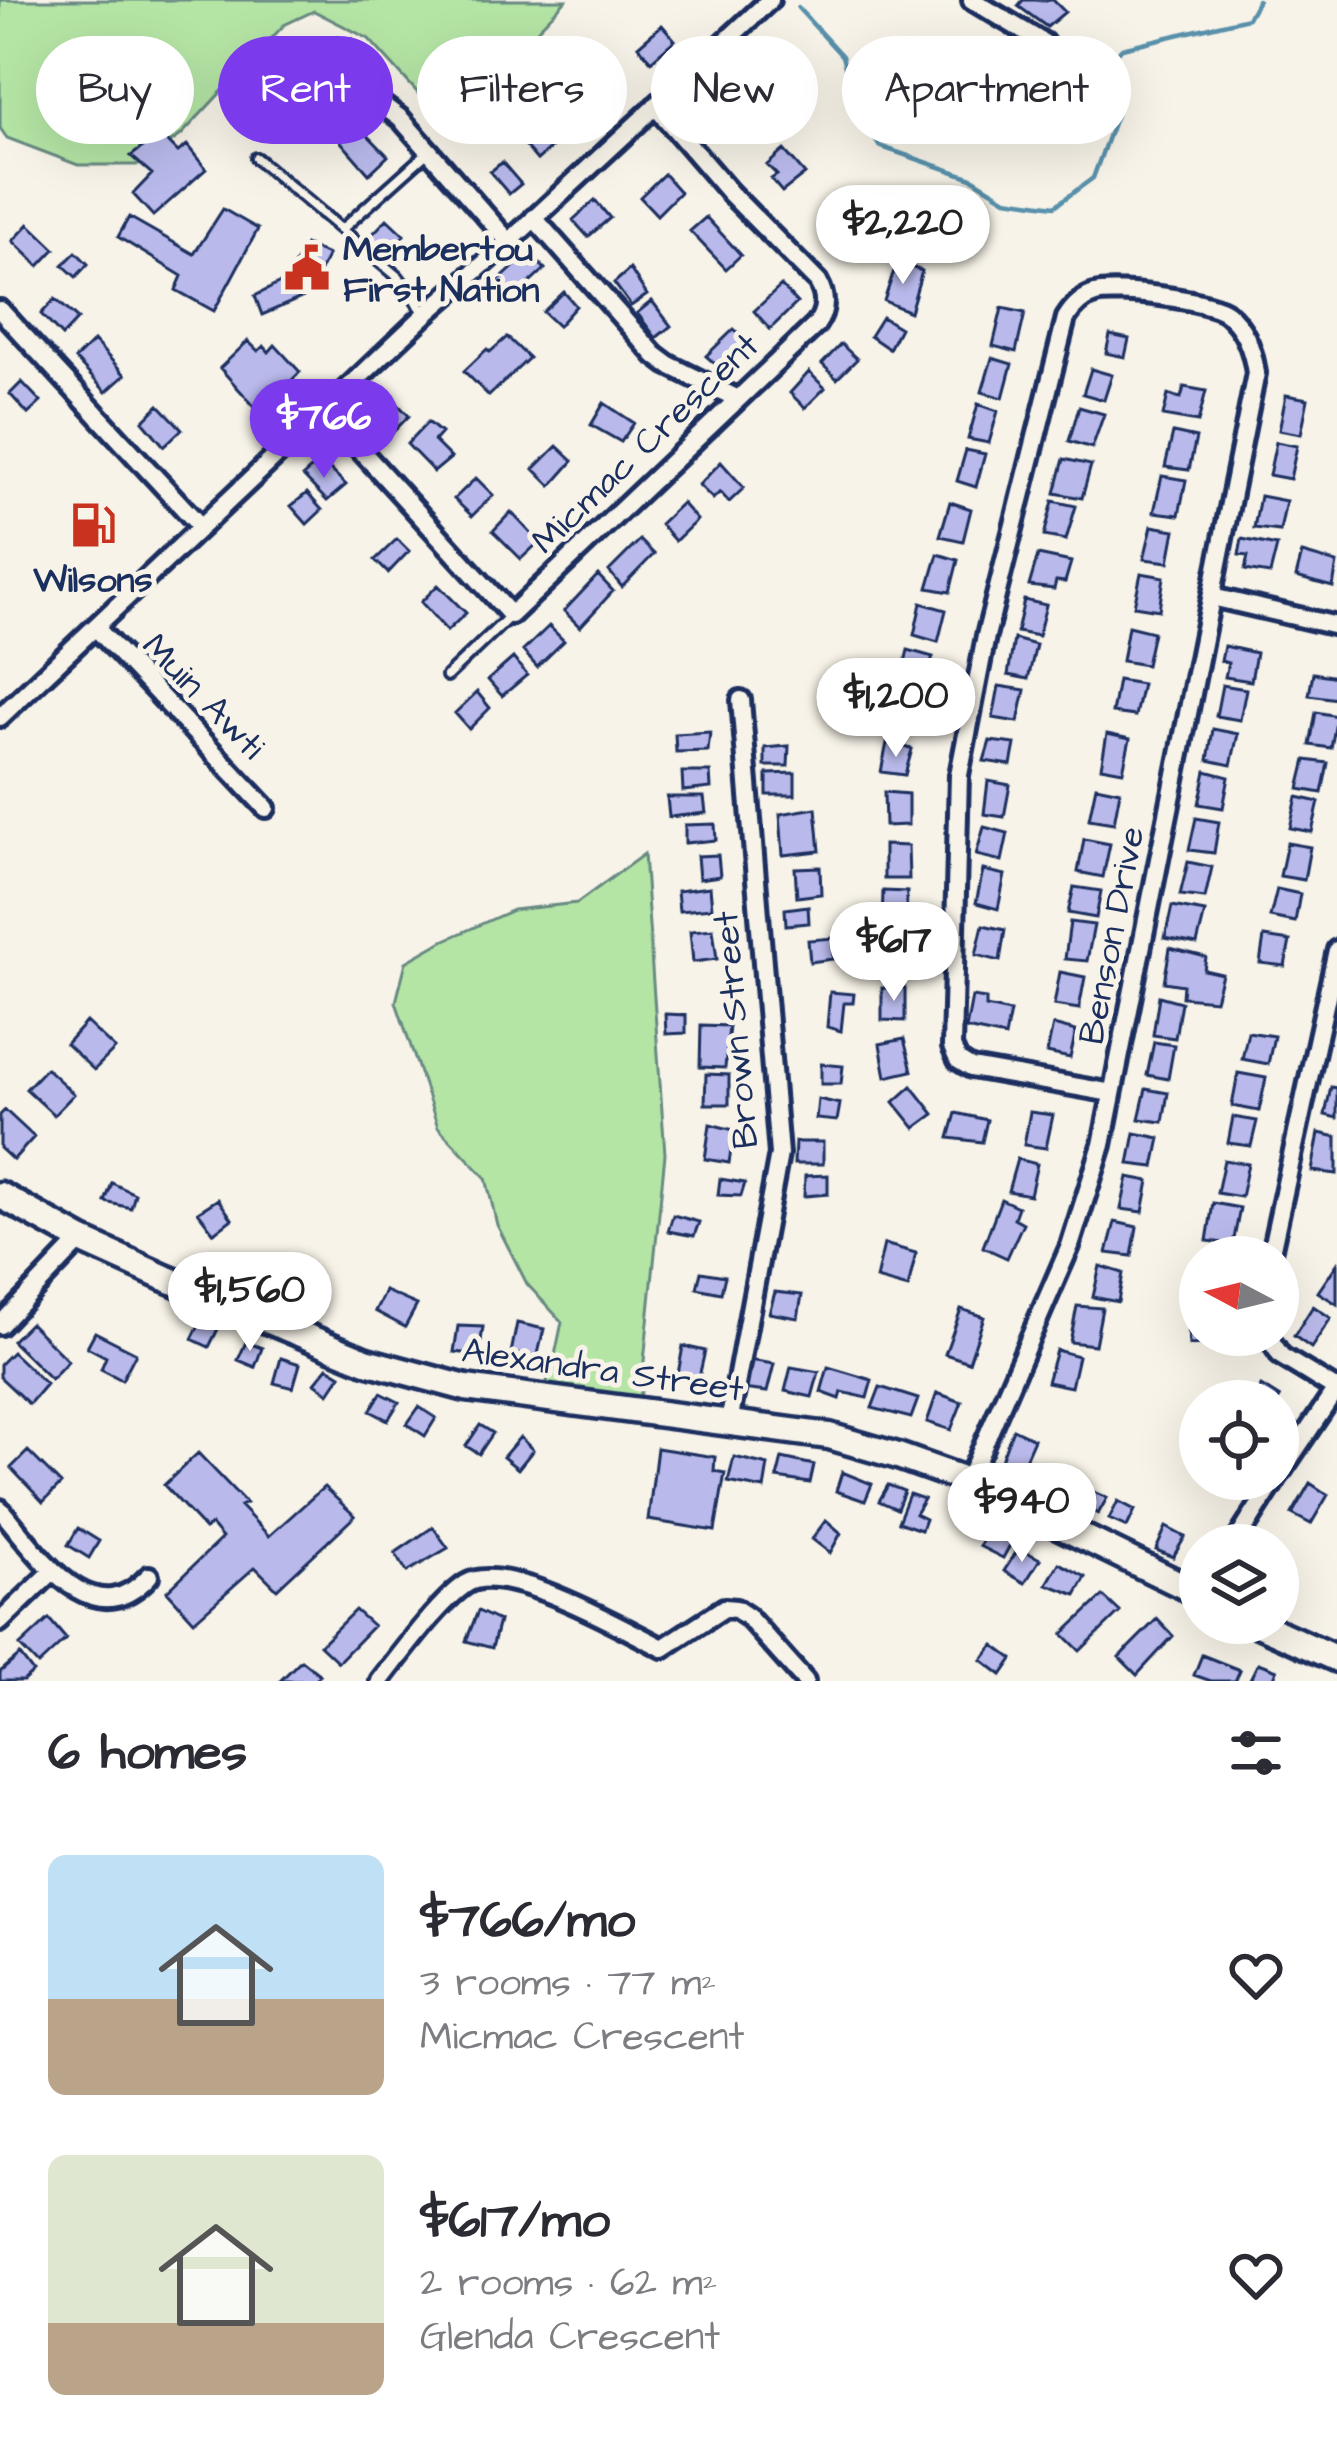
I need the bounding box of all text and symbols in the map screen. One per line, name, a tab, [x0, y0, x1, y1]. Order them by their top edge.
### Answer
chip: Buy	[36, 36, 194, 144]
chip: Rent	[218, 36, 393, 144]
chip: Filters	[417, 36, 627, 144]
chip: New	[651, 36, 818, 144]
chip: Apartment	[842, 36, 1131, 144]
pin: $2,220	[805, 185, 1001, 287]
text: $2,220	[843, 197, 963, 251]
place label: Membertou First Nation	[343, 224, 539, 316]
public building icon: Membertou First Nation	[282, 243, 332, 293]
street label: Micmac Crescent	[520, 321, 771, 566]
pin: $766	[253, 379, 395, 481]
text: $766	[277, 391, 371, 445]
fuel station icon: Wilsons	[68, 500, 118, 550]
place label: Wilsons	[32, 555, 153, 606]
street label: Muin Awti	[130, 622, 276, 771]
pin: $1,200	[798, 658, 994, 760]
text: $1,200	[843, 670, 949, 724]
street label: Benson Drive	[1066, 822, 1159, 1049]
pin: $617	[823, 902, 965, 1004]
street label: Brown Street	[701, 908, 772, 1151]
text: $617	[856, 914, 932, 968]
north arrow	[1179, 1236, 1299, 1356]
map controls	[1179, 1236, 1299, 1644]
pin: $1,560	[152, 1252, 348, 1354]
text: $1,560	[195, 1264, 305, 1318]
street label: Alexandra Street	[459, 1325, 747, 1416]
button: locate	[1179, 1380, 1299, 1500]
pin: $940	[951, 1463, 1093, 1565]
text: $940	[974, 1475, 1070, 1529]
button: layers	[1179, 1524, 1299, 1644]
text: 6 homes	[48, 1718, 247, 1789]
icon: filters	[1223, 1720, 1289, 1786]
text: $766/mo	[420, 1886, 635, 1957]
icon: home	[144, 1903, 288, 2047]
icon: heart	[1223, 1942, 1289, 2008]
text: 3 rooms · 77 m²	[420, 1957, 716, 2011]
text: Micmac Crescent	[420, 2011, 744, 2065]
text: $617/mo	[420, 2186, 610, 2257]
icon: home	[144, 2203, 288, 2347]
icon: heart	[1223, 2242, 1289, 2308]
text: 2 rooms · 62 m²	[420, 2257, 717, 2311]
text: Glenda Crescent	[420, 2311, 720, 2365]

